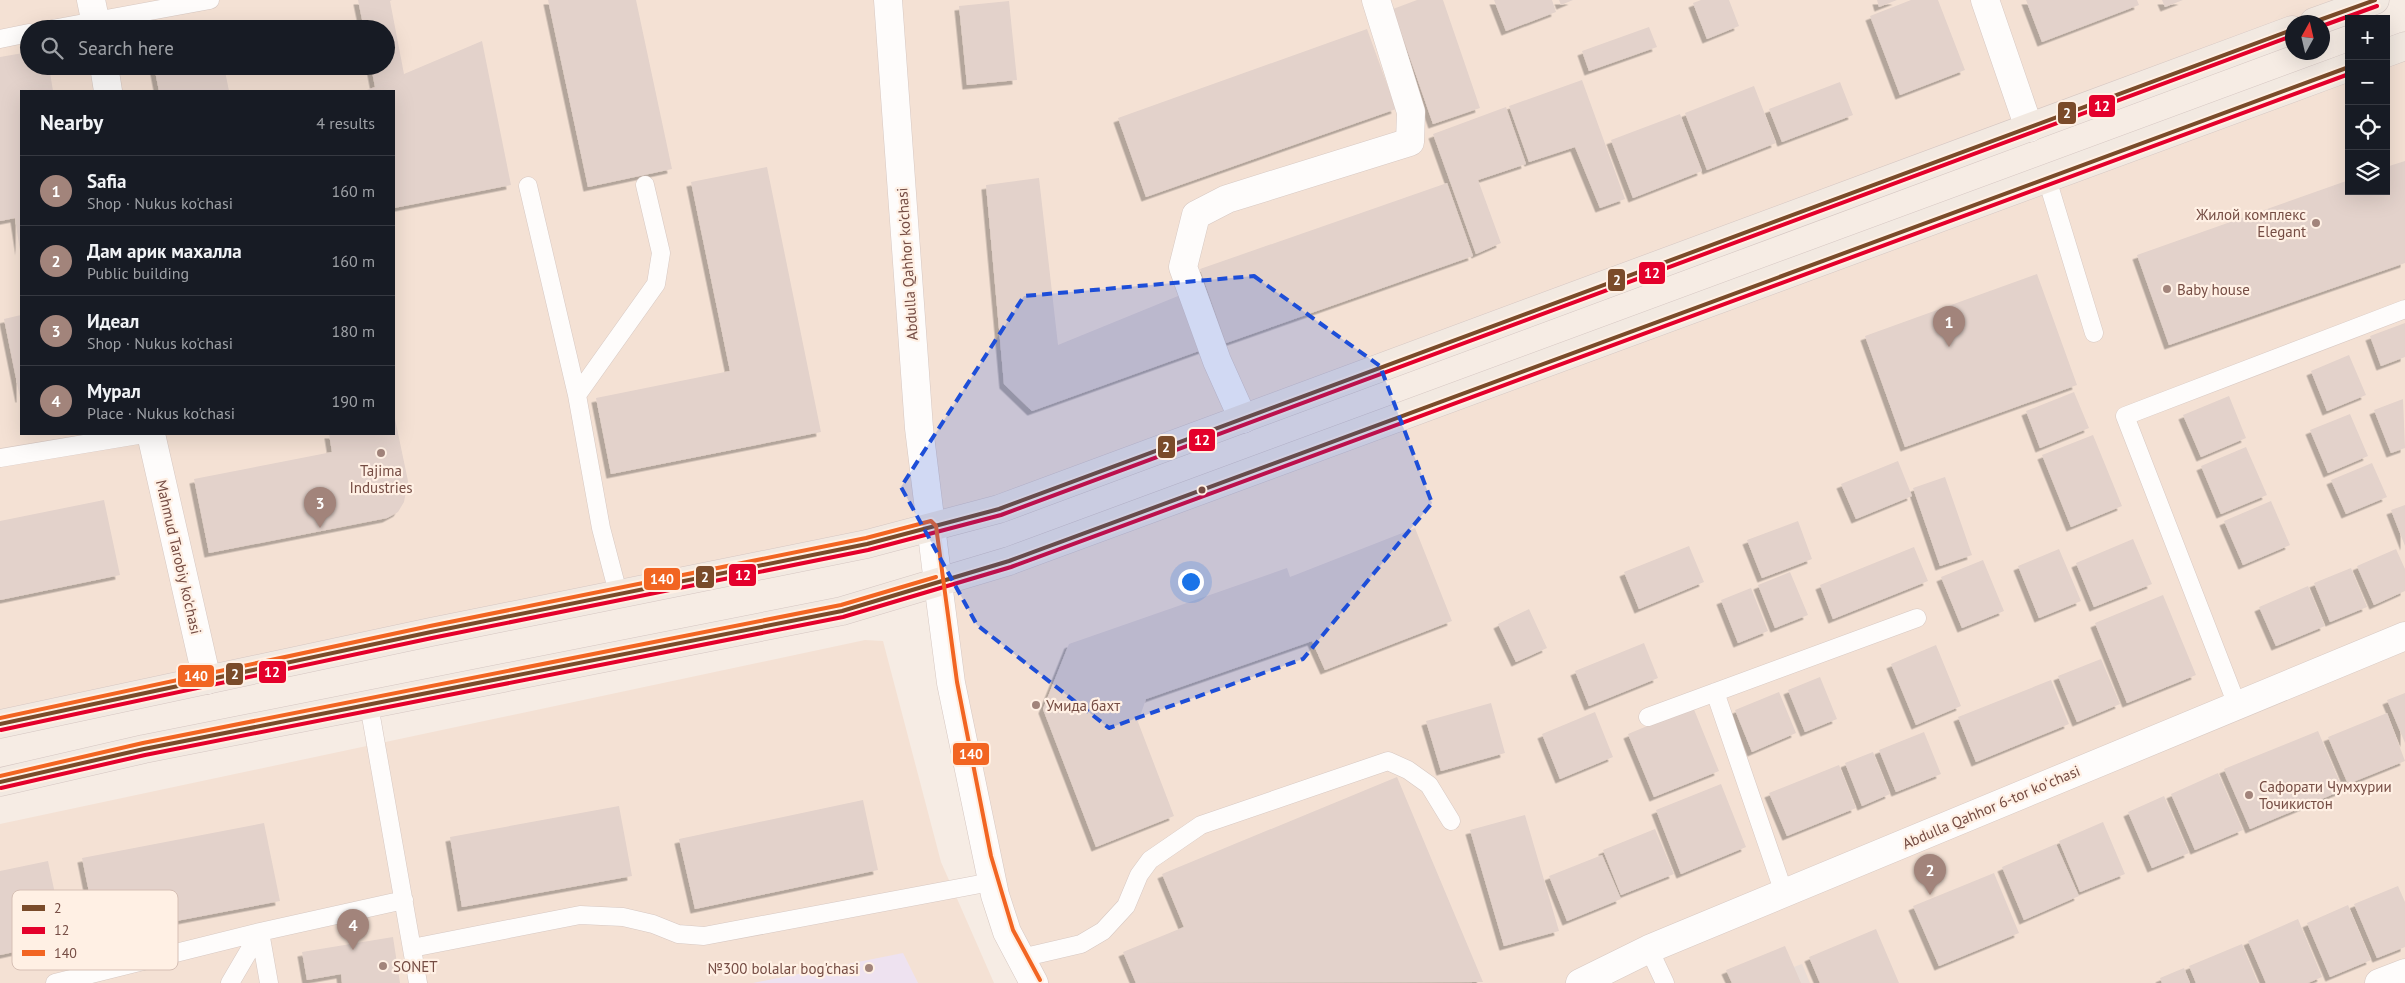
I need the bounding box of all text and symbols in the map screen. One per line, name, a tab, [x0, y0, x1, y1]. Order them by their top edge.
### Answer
north arrow	[2285, 15, 2330, 60]
map controls	[2345, 15, 2390, 195]
button: +	[2345, 15, 2390, 60]
search box	[20, 20, 395, 75]
icon: search	[38, 34, 66, 62]
text: Search here	[78, 36, 174, 60]
button: −	[2345, 60, 2390, 105]
line badge: 12	[2088, 94, 2116, 118]
text: 12	[2094, 97, 2110, 115]
line badge: 2	[2057, 101, 2077, 125]
text: 2	[2063, 104, 2071, 122]
button: locate	[2345, 105, 2390, 150]
text: Nearby	[40, 109, 103, 136]
text: 4 results	[316, 113, 375, 133]
button: layers	[2345, 150, 2390, 195]
text: Safia	[87, 169, 126, 193]
text: 1	[51, 181, 61, 201]
text: 160 m	[332, 181, 375, 201]
street label: Abdulla Qahhor ko'chasi	[892, 187, 922, 341]
text: Shop · Nukus ko'chasi	[87, 193, 233, 213]
place label: Жилой комплекс Elegant	[2195, 205, 2306, 241]
marker: Жилой комплекс Elegant	[2310, 217, 2322, 229]
text: Дам арик махалла	[87, 239, 242, 263]
text: 2	[51, 251, 61, 271]
text: 160 m	[332, 251, 375, 271]
line badge: 12	[1638, 261, 1666, 285]
text: Public building	[87, 263, 189, 283]
text: 12	[1644, 264, 1660, 282]
line badge: 2	[1607, 268, 1626, 292]
text: 2	[1613, 271, 1621, 289]
place label: Baby house	[2177, 280, 2250, 299]
marker: Baby house	[2161, 283, 2173, 295]
pin: 1	[1933, 306, 1965, 347]
text: Идеал	[87, 309, 139, 333]
text: 3	[51, 321, 61, 341]
text: 180 m	[332, 321, 375, 341]
text: Shop · Nukus ko'chasi	[87, 333, 233, 353]
text: Мурал	[87, 379, 141, 403]
text: 4	[51, 391, 61, 411]
text: 190 m	[332, 391, 375, 411]
text: Place · Nukus ko'chasi	[87, 403, 235, 423]
line badge: 12	[1188, 428, 1216, 452]
text: 12	[1194, 431, 1210, 449]
line badge: 2	[1157, 435, 1176, 459]
text: 2	[1162, 438, 1170, 456]
marker: Tajima Industries	[375, 447, 387, 459]
place label: Tajima Industries	[349, 461, 413, 497]
street label: Mahmud Tarobiy ko'chasi	[152, 478, 206, 636]
unlabelled marker	[1197, 485, 1207, 495]
pin: 3	[304, 487, 336, 528]
line badge: 12	[728, 563, 757, 587]
line badge: 2	[695, 565, 715, 589]
text: 12	[735, 566, 751, 584]
line badge: 140	[643, 567, 681, 591]
text: 2	[701, 568, 709, 586]
your location	[1178, 569, 1204, 595]
text: 140	[650, 570, 674, 588]
line badge: 12	[258, 660, 287, 684]
line badge: 2	[225, 662, 244, 686]
text: 12	[264, 663, 280, 681]
line badge: 140	[177, 664, 215, 688]
text: 2	[231, 665, 239, 683]
text: 140	[184, 667, 208, 685]
place label: Умида бахт	[1046, 696, 1120, 715]
marker: Умида бахт	[1030, 699, 1042, 711]
line badge: 140	[952, 742, 990, 766]
text: 140	[959, 745, 983, 763]
street label: Abdulla Qahhor 6-tor koʻchasi	[1899, 761, 2083, 853]
place label: Сафорати Чумхурии Точикистон	[2259, 777, 2392, 813]
marker: Сафорати Чумхурии Точикистон	[2243, 789, 2255, 801]
pin: 2	[1914, 854, 1946, 895]
legend	[12, 890, 178, 970]
text: 2	[54, 899, 62, 917]
pin: 4	[337, 909, 369, 950]
text: 12	[54, 921, 69, 939]
text: 140	[54, 944, 77, 962]
place label: SONET	[393, 957, 438, 976]
place label: №300 bolalar bog'chasi	[708, 959, 859, 978]
marker: SONET	[377, 960, 389, 972]
marker: №300 bolalar bog'chasi	[863, 962, 875, 974]

